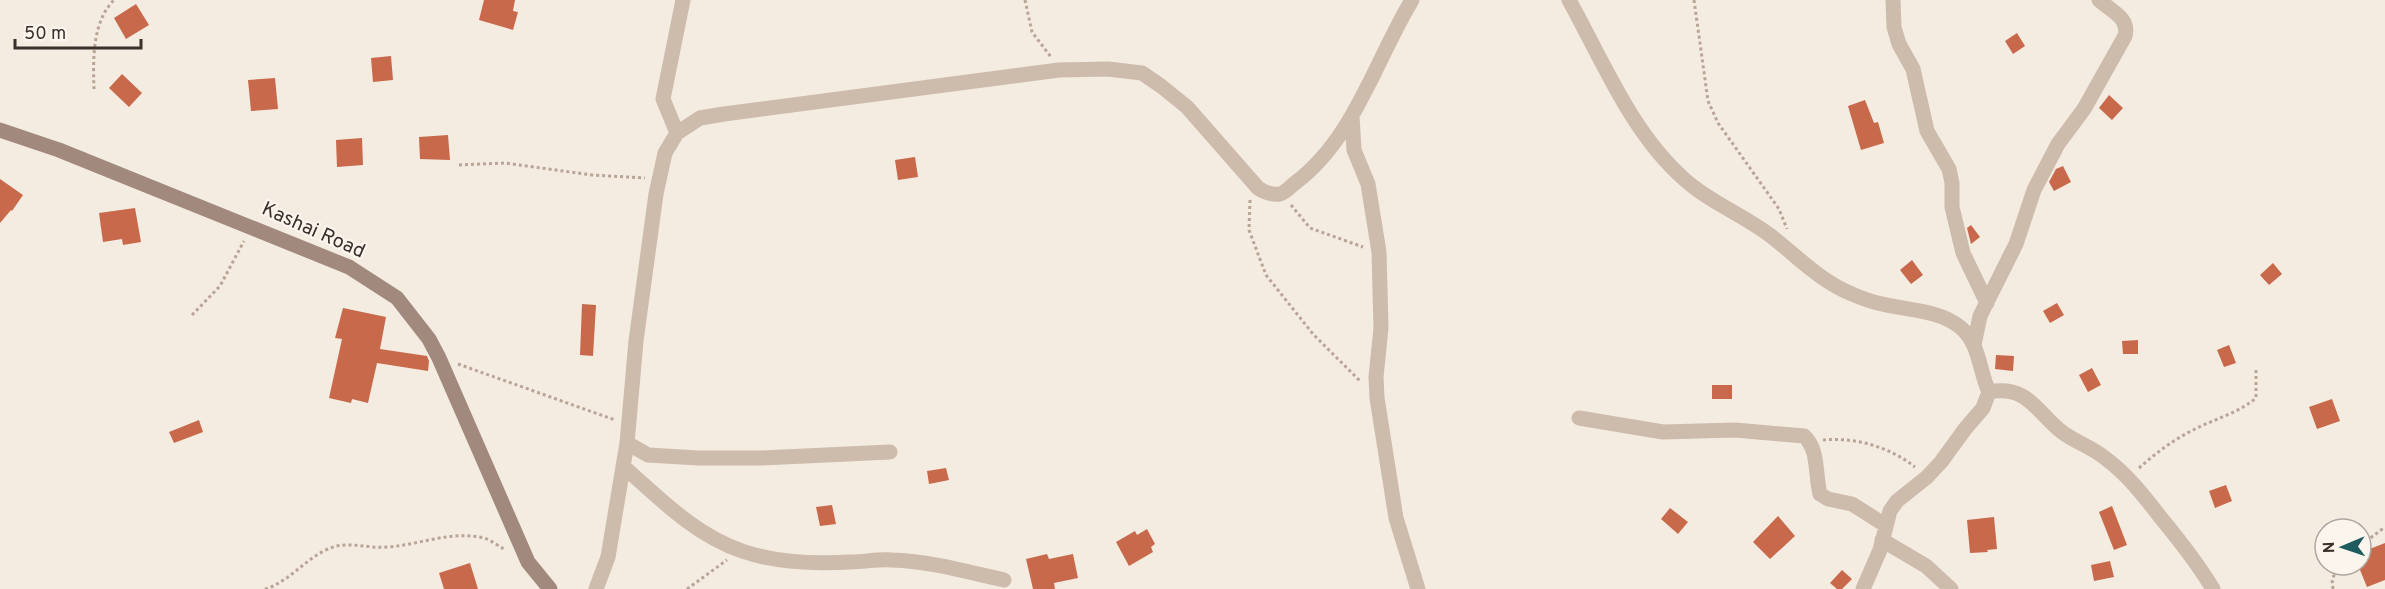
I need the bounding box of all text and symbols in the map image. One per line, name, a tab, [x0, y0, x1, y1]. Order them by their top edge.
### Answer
scale bar	[15, 12, 141, 50]
text: 50 m	[24, 23, 66, 46]
street label: Kashai Road	[257, 197, 369, 265]
north arrow	[2313, 517, 2373, 577]
text: N	[2320, 541, 2340, 554]

